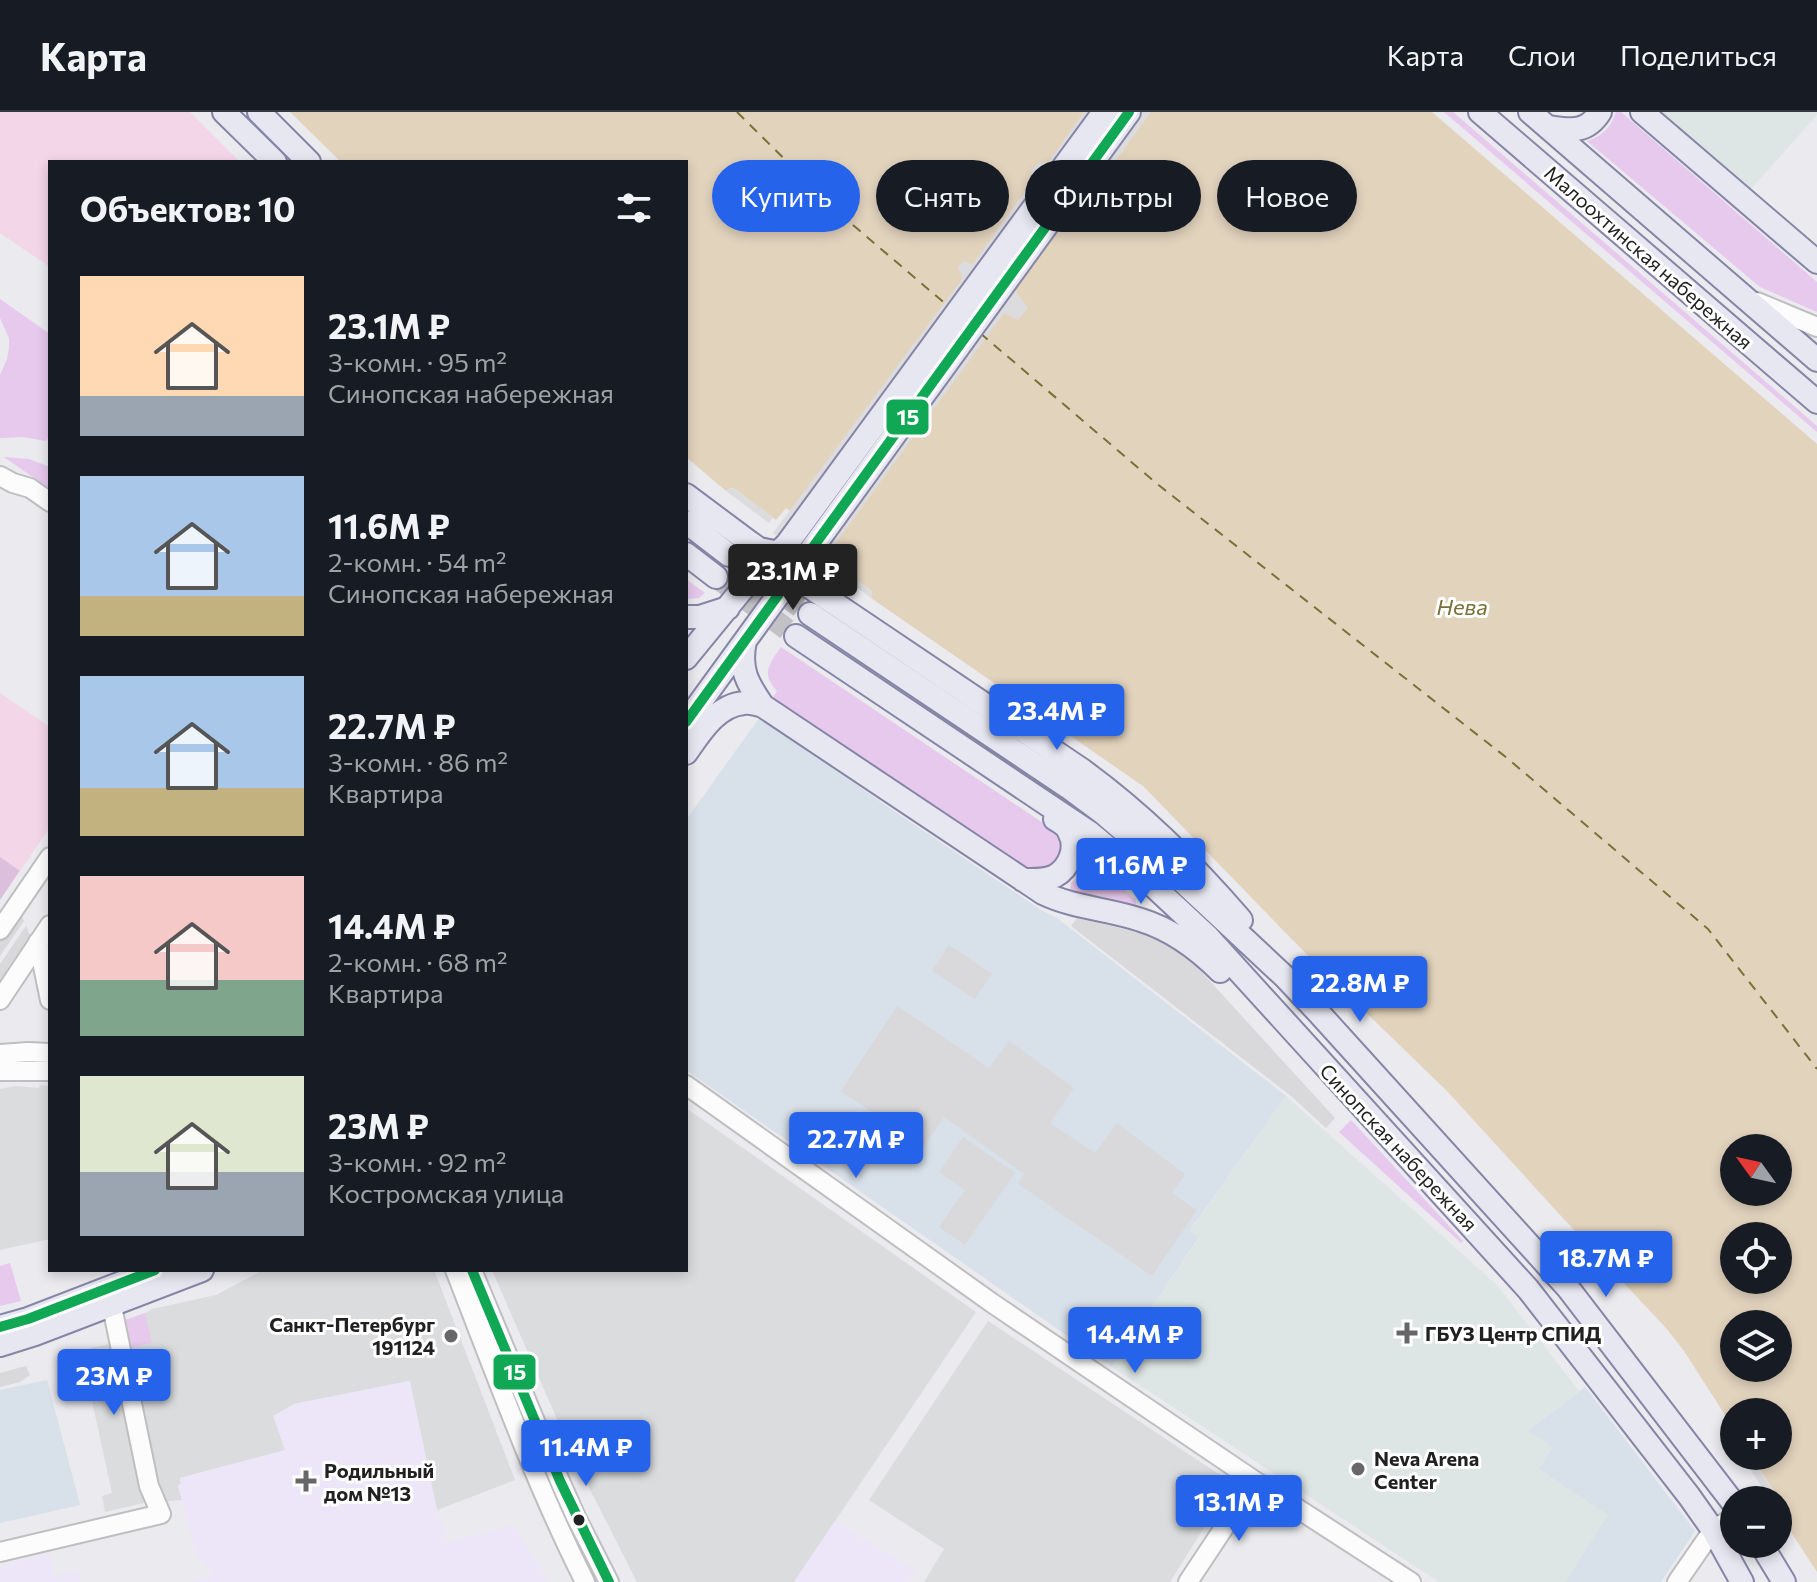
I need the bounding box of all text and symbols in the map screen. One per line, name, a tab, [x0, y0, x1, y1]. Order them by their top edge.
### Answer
text: Карта	[40, 32, 147, 79]
text: Карта	[1387, 38, 1464, 72]
text: Слои	[1508, 38, 1576, 72]
text: Поделиться	[1620, 38, 1777, 72]
chip: Купить	[712, 160, 860, 232]
chip: Снять	[876, 160, 1009, 232]
chip: Фильтры	[1025, 160, 1201, 232]
chip: Новое	[1217, 160, 1357, 232]
street label: Малоохтинская набережная	[1540, 160, 1758, 354]
icon: filters	[612, 186, 656, 230]
text: Объектов: 10	[80, 187, 296, 229]
text: 23.1M ₽	[328, 304, 450, 346]
icon: home	[144, 308, 240, 404]
text: 3-комн. · 95 m²	[328, 346, 507, 377]
text: Синопская набережная	[328, 377, 614, 408]
line badge: 15	[885, 398, 930, 436]
text: 15	[897, 403, 919, 430]
text: 11.6M ₽	[328, 504, 450, 546]
icon: home	[144, 508, 240, 604]
pin: 23.1M ₽	[719, 544, 867, 612]
text: 2-комн. · 54 m²	[328, 546, 506, 577]
text: 23.1M ₽	[746, 554, 840, 585]
text: Синопская набережная	[328, 577, 614, 608]
water label: Нева	[1436, 593, 1488, 620]
pin: 23.4M ₽	[983, 684, 1131, 752]
text: 23.4M ₽	[1007, 694, 1107, 725]
text: 22.7M ₽	[328, 704, 456, 746]
icon: home	[144, 708, 240, 804]
text: 3-комн. · 86 m²	[328, 746, 508, 777]
text: Квартира	[328, 777, 444, 808]
pin: 11.6M ₽	[1067, 838, 1215, 906]
text: 11.6M ₽	[1094, 848, 1188, 879]
text: 14.4M ₽	[328, 904, 455, 946]
icon: home	[144, 908, 240, 1004]
text: 2-комн. · 68 m²	[328, 946, 507, 977]
pin: 22.8M ₽	[1286, 956, 1434, 1024]
text: 22.8M ₽	[1310, 966, 1410, 997]
text: Квартира	[328, 977, 444, 1008]
street label: Синопская набережная	[1315, 1058, 1483, 1236]
text: 23M ₽	[328, 1104, 429, 1146]
icon: home	[144, 1108, 240, 1204]
pin: 22.7M ₽	[782, 1112, 930, 1180]
text: 22.7M ₽	[807, 1122, 905, 1153]
north arrow	[1720, 1134, 1792, 1206]
map controls	[1720, 1134, 1792, 1558]
text: 3-комн. · 92 m²	[328, 1146, 506, 1177]
text: Костромская улица	[328, 1177, 564, 1208]
button: locate	[1720, 1222, 1792, 1294]
pin: 18.7M ₽	[1532, 1231, 1680, 1299]
text: 18.7M ₽	[1558, 1241, 1654, 1272]
pin: 14.4M ₽	[1061, 1307, 1209, 1375]
button: layers	[1720, 1310, 1792, 1382]
place label: Санкт-Петербург 191124	[269, 1312, 435, 1359]
text: 14.4M ₽	[1086, 1317, 1184, 1348]
place label: ГБУЗ Центр СПИД	[1425, 1321, 1601, 1345]
marker: ГБУЗ Центр СПИД	[1396, 1322, 1418, 1344]
marker: Санкт-Петербург 191124	[442, 1327, 460, 1345]
pin: 23M ₽	[58, 1349, 170, 1417]
line badge: 15	[492, 1353, 537, 1391]
text: 15	[504, 1358, 526, 1385]
text: 23M ₽	[75, 1359, 153, 1390]
button: +	[1720, 1398, 1792, 1470]
pin: 11.4M ₽	[512, 1420, 660, 1488]
text: 11.4M ₽	[539, 1430, 633, 1461]
place label: Neva Arena Center	[1374, 1446, 1479, 1493]
place label: Родильный дом №13	[324, 1458, 434, 1505]
marker: Neva Arena Center	[1349, 1460, 1367, 1478]
marker: Родильный дом №13	[295, 1470, 317, 1492]
pin: 13.1M ₽	[1165, 1475, 1313, 1543]
text: 13.1M ₽	[1194, 1485, 1284, 1516]
button: −	[1720, 1486, 1792, 1558]
unlabelled marker	[571, 1512, 587, 1528]

